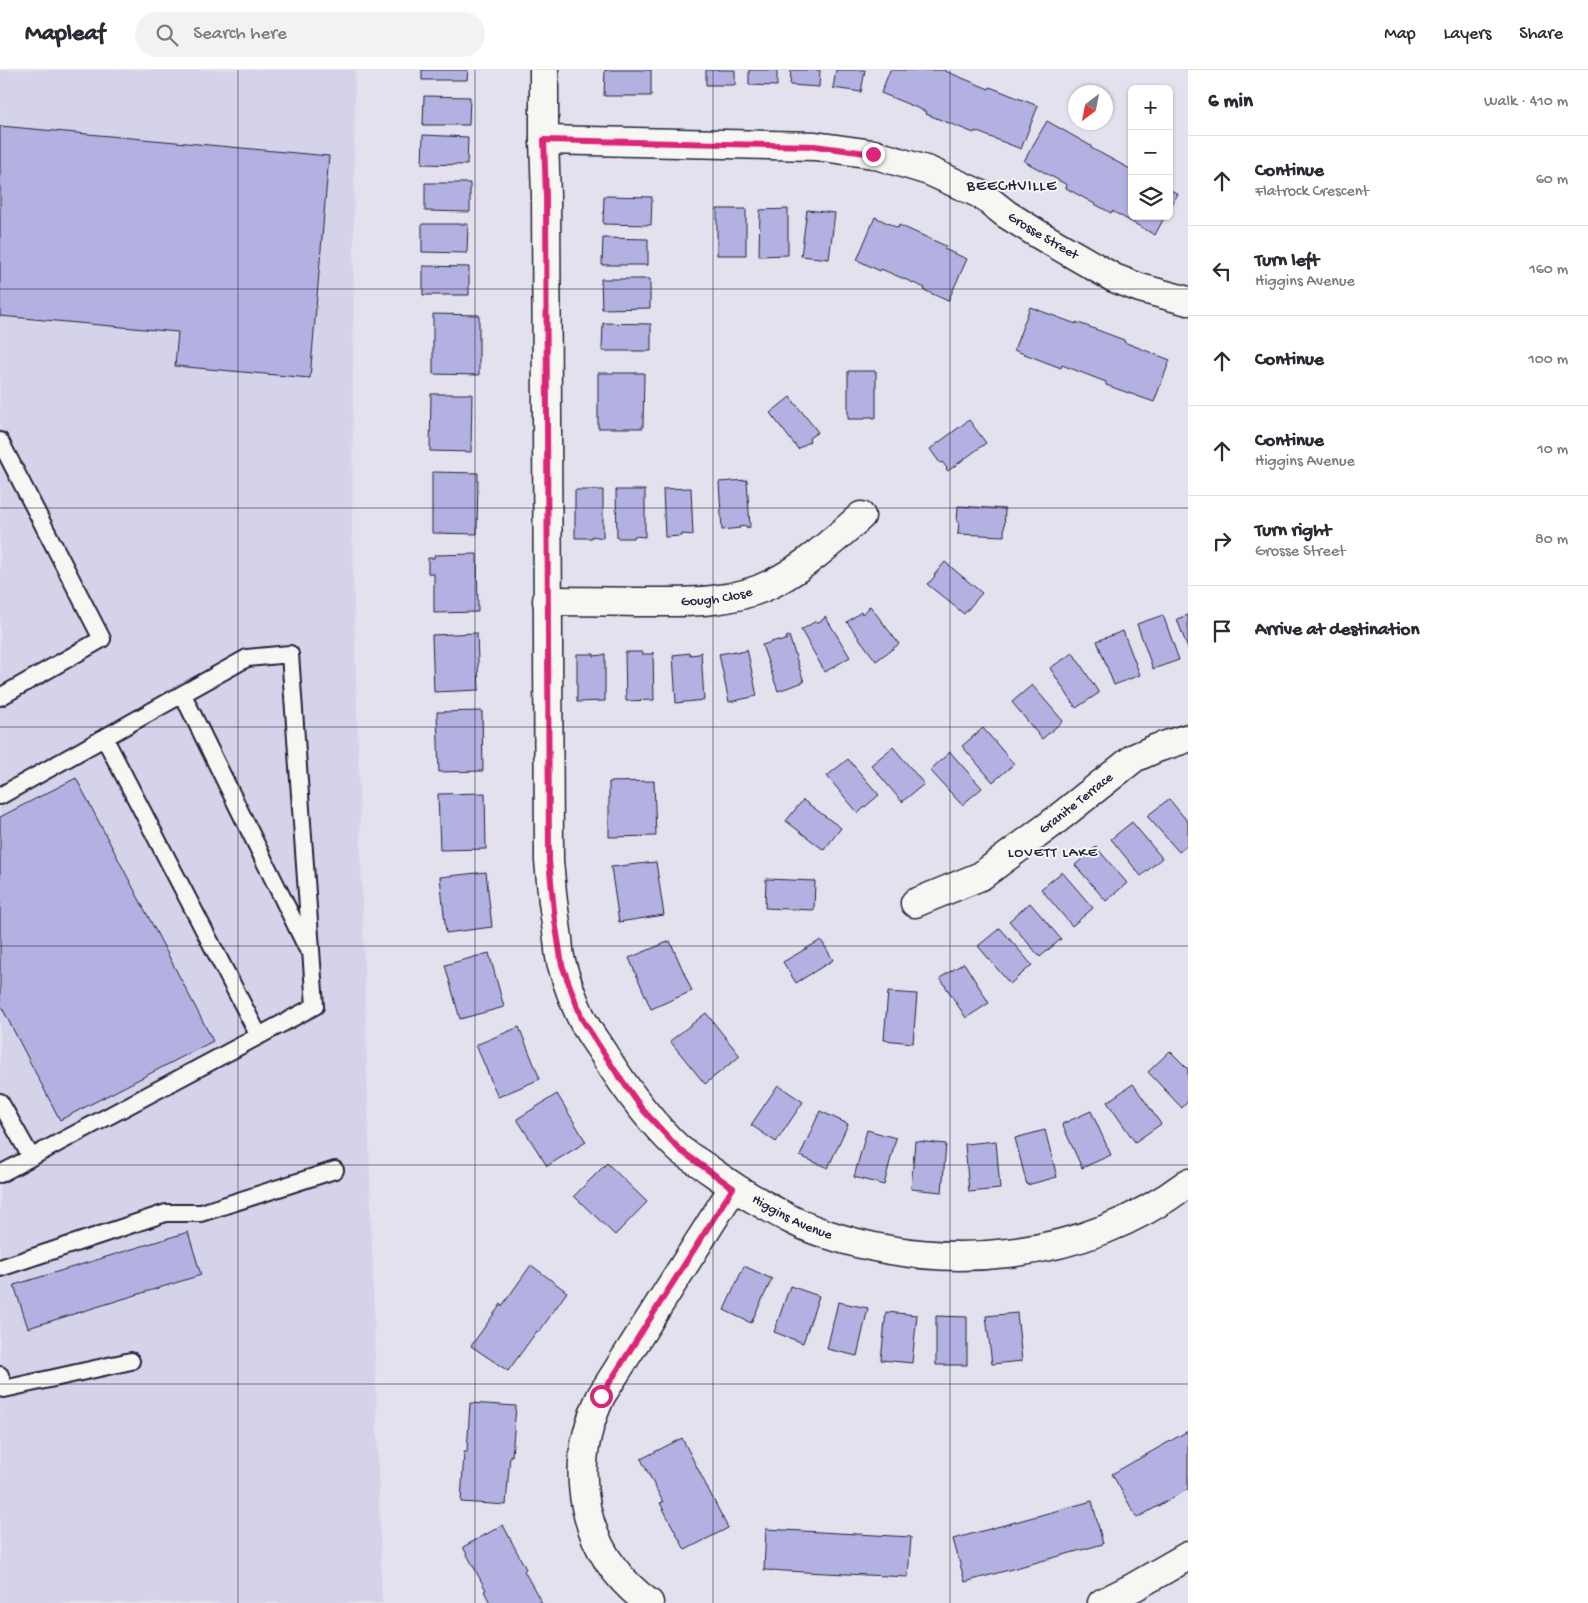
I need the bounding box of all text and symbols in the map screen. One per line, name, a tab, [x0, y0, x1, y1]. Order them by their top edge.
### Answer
search box	[135, 12, 485, 57]
text: Mapleaf	[25, 20, 105, 49]
icon: search	[153, 21, 181, 49]
text: Search here	[193, 23, 287, 46]
text: Map	[1384, 24, 1416, 45]
text: Layers	[1444, 24, 1491, 45]
text: Share	[1519, 24, 1563, 45]
north arrow	[1068, 85, 1113, 130]
map controls	[1128, 85, 1173, 220]
button: +	[1128, 85, 1173, 130]
text: 6 min	[1208, 90, 1253, 115]
text: Walk · 410 m	[1484, 93, 1568, 112]
button: −	[1128, 130, 1173, 175]
route end	[862, 143, 885, 166]
text: Continue	[1255, 160, 1324, 183]
icon: ahead	[1208, 167, 1236, 195]
text: 60 m	[1536, 171, 1568, 190]
button: layers	[1128, 175, 1173, 220]
district label: BEECHVILLE	[966, 178, 1057, 197]
text: Flatrock Crescent	[1255, 183, 1369, 202]
street label: Grosse Street	[1004, 209, 1082, 265]
text: Turn left	[1255, 250, 1319, 273]
icon: left	[1208, 257, 1236, 285]
text: 160 m	[1529, 261, 1568, 280]
text: Higgins Avenue	[1255, 273, 1355, 292]
icon: ahead	[1208, 347, 1236, 375]
text: Continue	[1255, 349, 1324, 372]
text: 100 m	[1528, 351, 1568, 370]
text: Continue	[1255, 430, 1324, 453]
icon: ahead	[1208, 437, 1236, 465]
text: 10 m	[1537, 441, 1568, 460]
text: Higgins Avenue	[1255, 453, 1355, 472]
text: Turn right	[1255, 520, 1331, 543]
icon: right	[1208, 527, 1236, 555]
text: 80 m	[1535, 531, 1568, 550]
text: Grosse Street	[1255, 543, 1346, 562]
street label: Gough Close	[681, 584, 755, 610]
icon: arrive	[1208, 617, 1236, 645]
text: Arrive at destination	[1255, 619, 1419, 642]
street label: Granite Terrace	[1036, 769, 1118, 838]
district label: LOVETT LAKE	[1008, 844, 1098, 862]
street label: Higgins Avenue	[749, 1191, 835, 1244]
route start	[590, 1385, 613, 1408]

